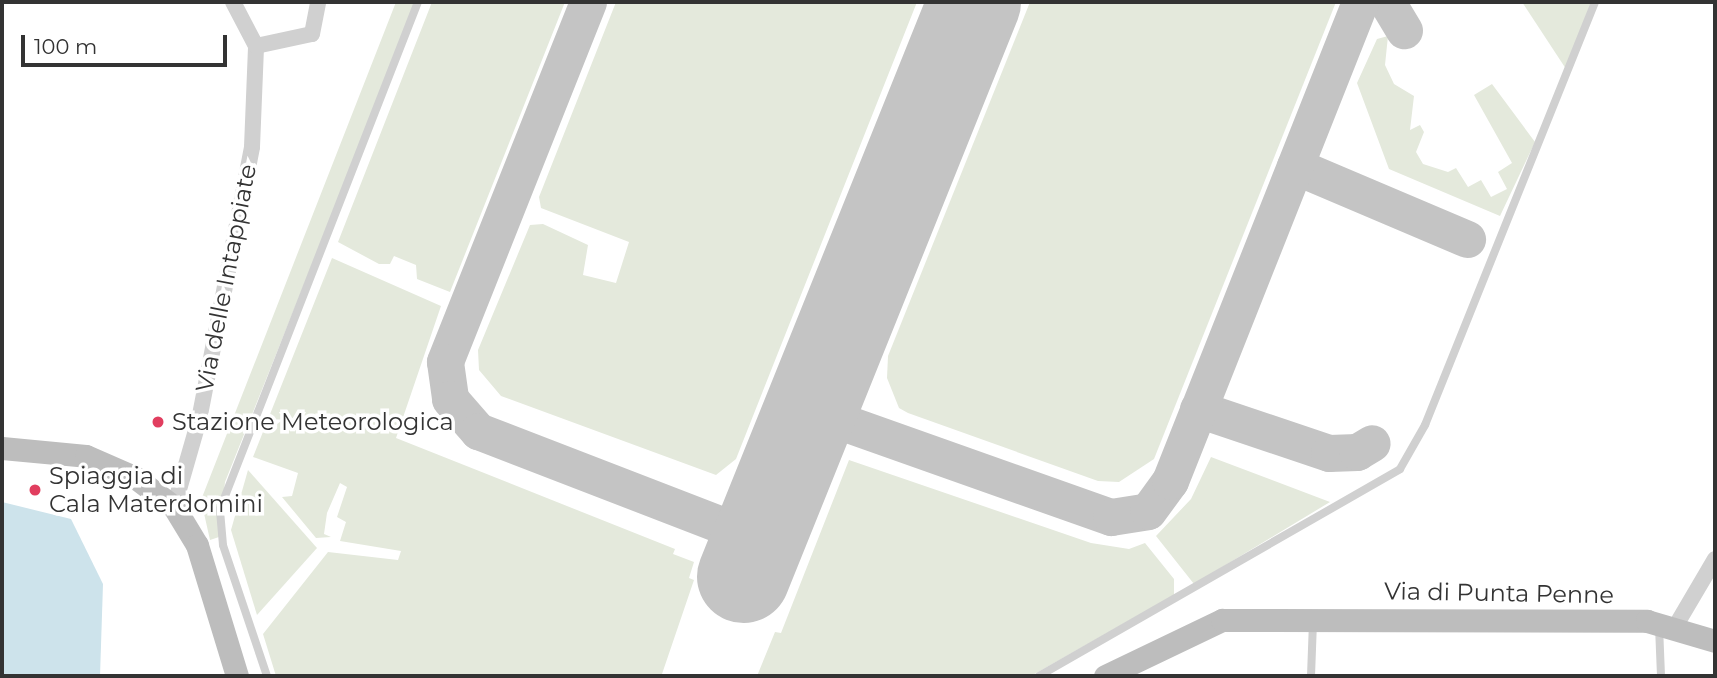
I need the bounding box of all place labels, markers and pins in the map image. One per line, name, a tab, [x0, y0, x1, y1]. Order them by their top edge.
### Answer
place label: Stazione Meteorologica	[172, 408, 454, 436]
marker: Stazione Meteorologica	[150, 414, 166, 430]
place label: Spiaggia di Cala Materdomini	[49, 462, 263, 518]
marker: Spiaggia di Cala Materdomini	[27, 482, 43, 498]

